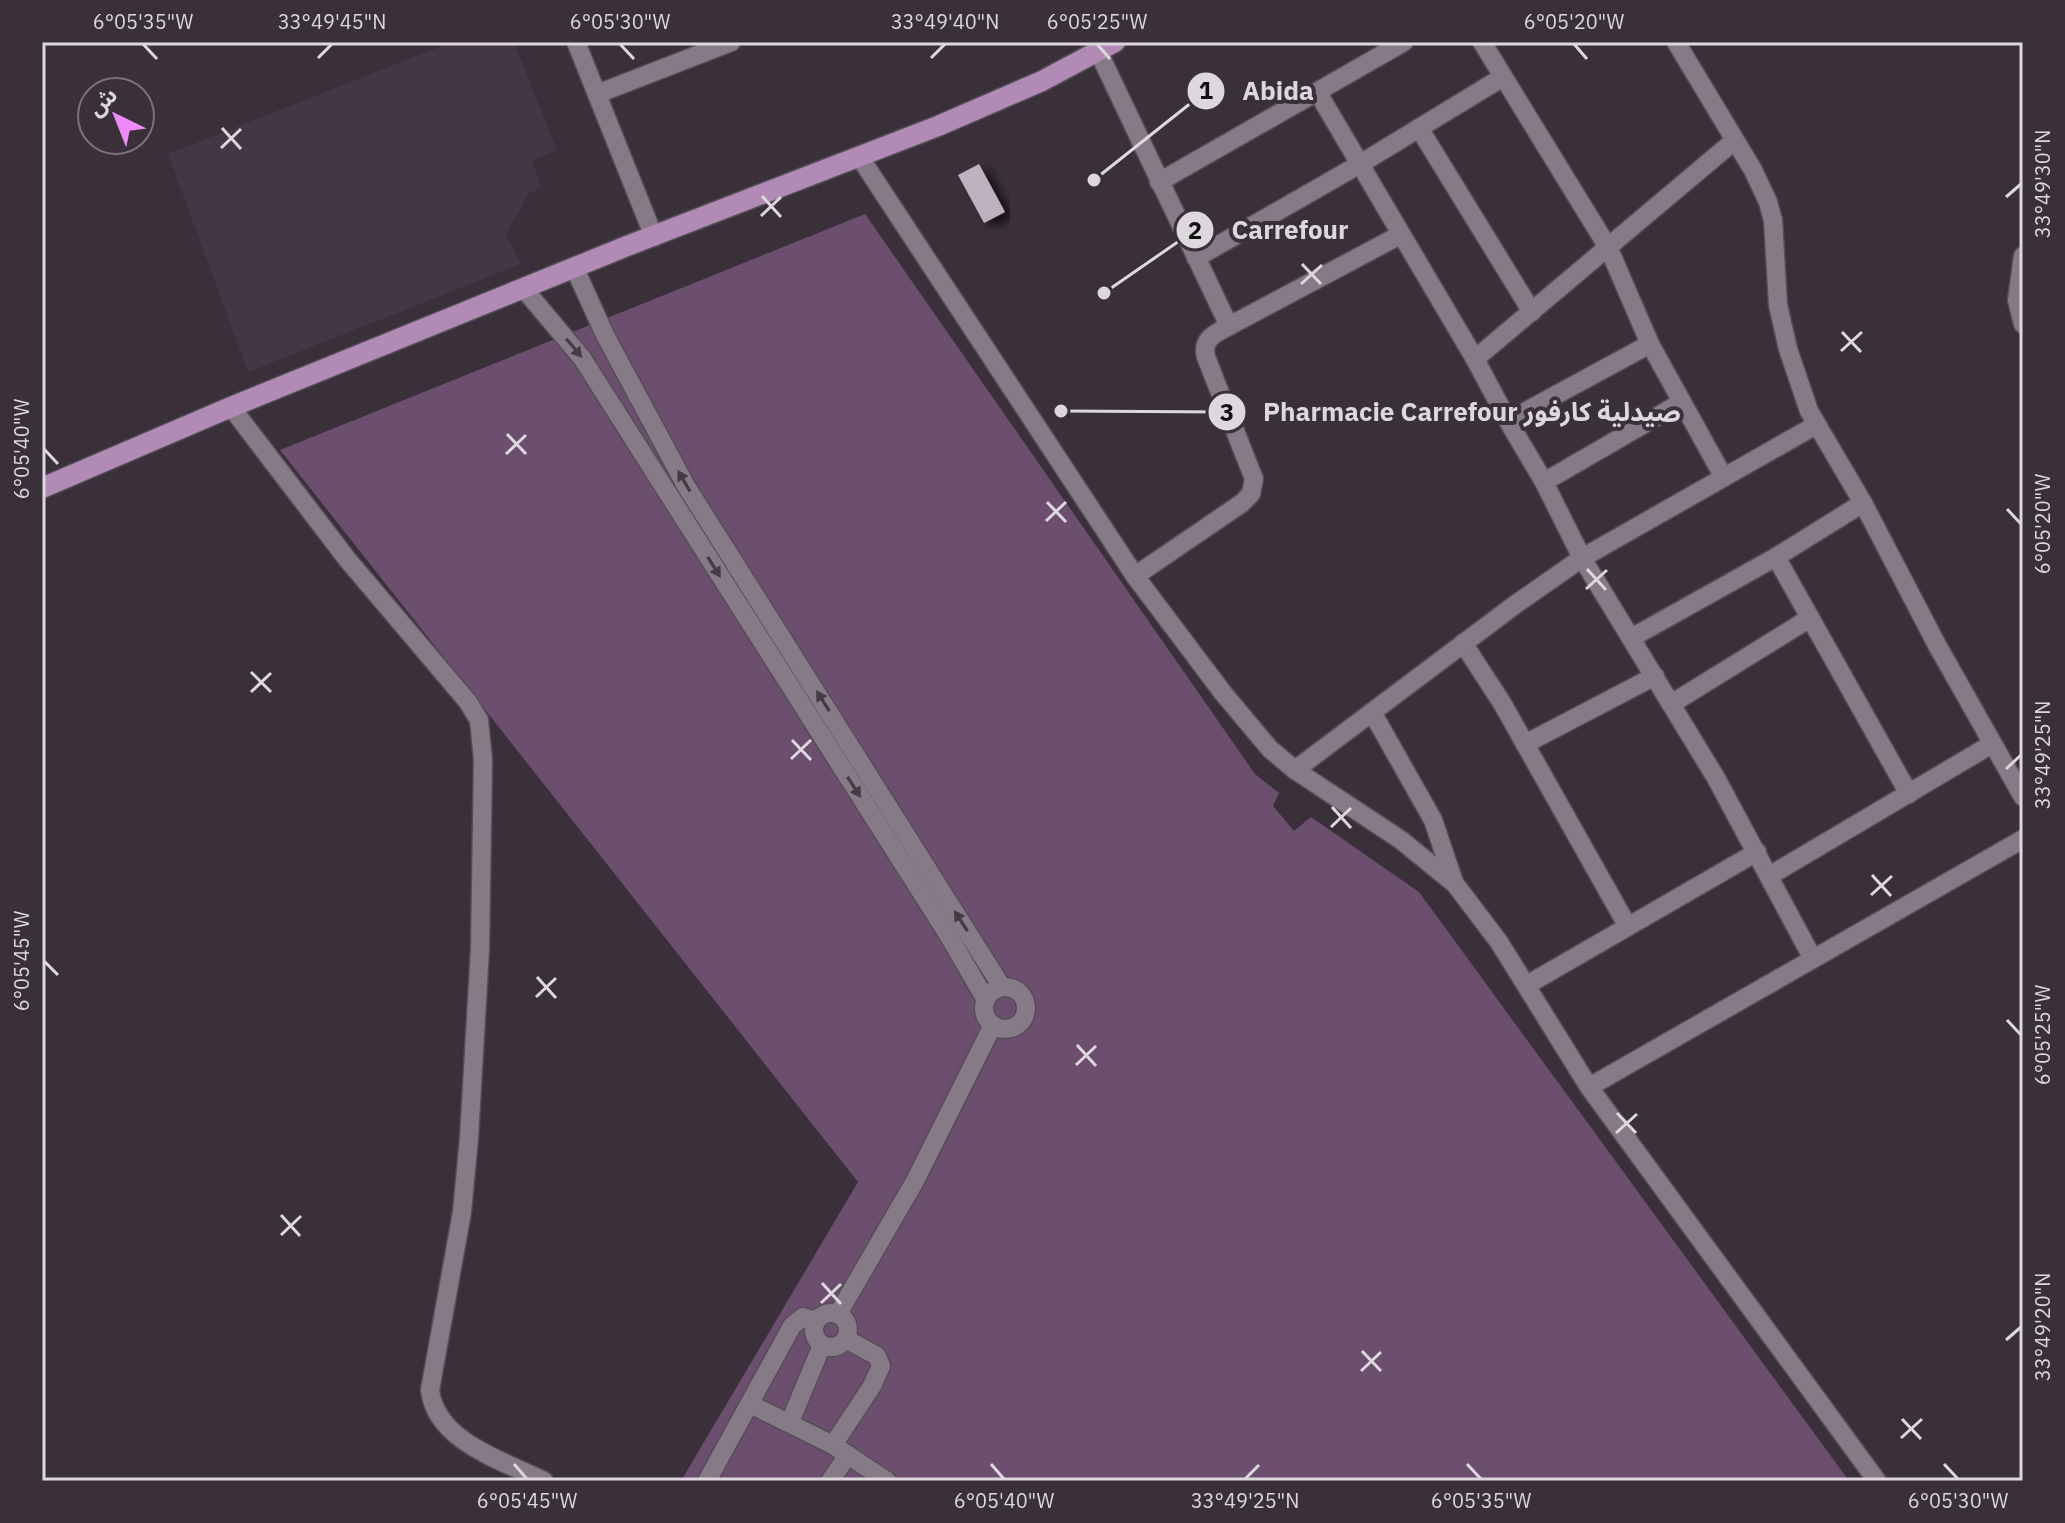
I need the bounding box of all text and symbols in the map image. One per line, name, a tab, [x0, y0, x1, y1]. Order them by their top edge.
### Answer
text: 6°05'35"W	[93, 8, 194, 35]
text: 33°49'45"N	[278, 8, 386, 35]
text: 6°05'30"W	[570, 8, 671, 35]
text: 33°49'40"N	[891, 8, 999, 35]
text: 6°05'25"W	[1047, 8, 1148, 35]
text: 6°05'20"W	[1524, 8, 1625, 35]
callout: Abida	[1186, 66, 1330, 116]
text: Abida	[1242, 73, 1314, 107]
text: 1	[1199, 74, 1213, 106]
north arrow	[76, 76, 156, 156]
text: ش	[81, 80, 123, 122]
text: 33°49'30"N	[2029, 130, 2056, 238]
callout: Carrefour	[1175, 205, 1365, 255]
text: Carrefour	[1231, 212, 1349, 246]
text: 2	[1188, 214, 1202, 246]
one-way arrow	[565, 338, 582, 358]
callout: Pharmacie Carrefour صيدلية كارفور	[1207, 387, 1696, 437]
text: Pharmacie Carrefour صيدلية كارفور	[1263, 394, 1681, 428]
text: 3	[1220, 396, 1234, 428]
text: 6°05'40"W	[8, 398, 35, 499]
one-way arrow	[677, 470, 691, 492]
text: 6°05'20"W	[2029, 473, 2056, 574]
one-way arrow	[707, 556, 721, 578]
one-way arrow	[816, 690, 830, 712]
text: 33°49'25"N	[2029, 701, 2056, 809]
one-way arrow	[846, 776, 860, 798]
text: 6°05'45"W	[8, 910, 35, 1011]
one-way arrow	[954, 910, 968, 932]
text: 6°05'25"W	[2029, 984, 2056, 1085]
text: 33°49'20"N	[2029, 1273, 2056, 1381]
text: 6°05'45"W	[477, 1487, 578, 1514]
text: 6°05'40"W	[954, 1487, 1055, 1514]
text: 33°49'25"N	[1191, 1487, 1299, 1514]
text: 6°05'35"W	[1431, 1487, 1532, 1514]
text: 6°05'30"W	[1908, 1487, 2009, 1514]

